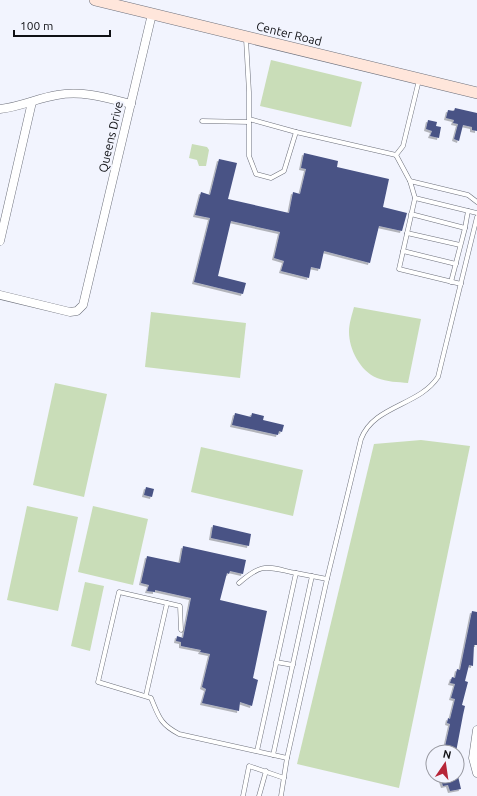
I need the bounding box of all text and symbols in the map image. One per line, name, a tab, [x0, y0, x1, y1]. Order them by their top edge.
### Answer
scale bar	[14, 12, 110, 38]
text: 100 m	[20, 19, 53, 32]
street label: Center Road	[255, 19, 323, 48]
street label: Queens Drive	[96, 100, 125, 174]
north arrow	[425, 744, 465, 784]
text: N	[442, 747, 453, 761]

